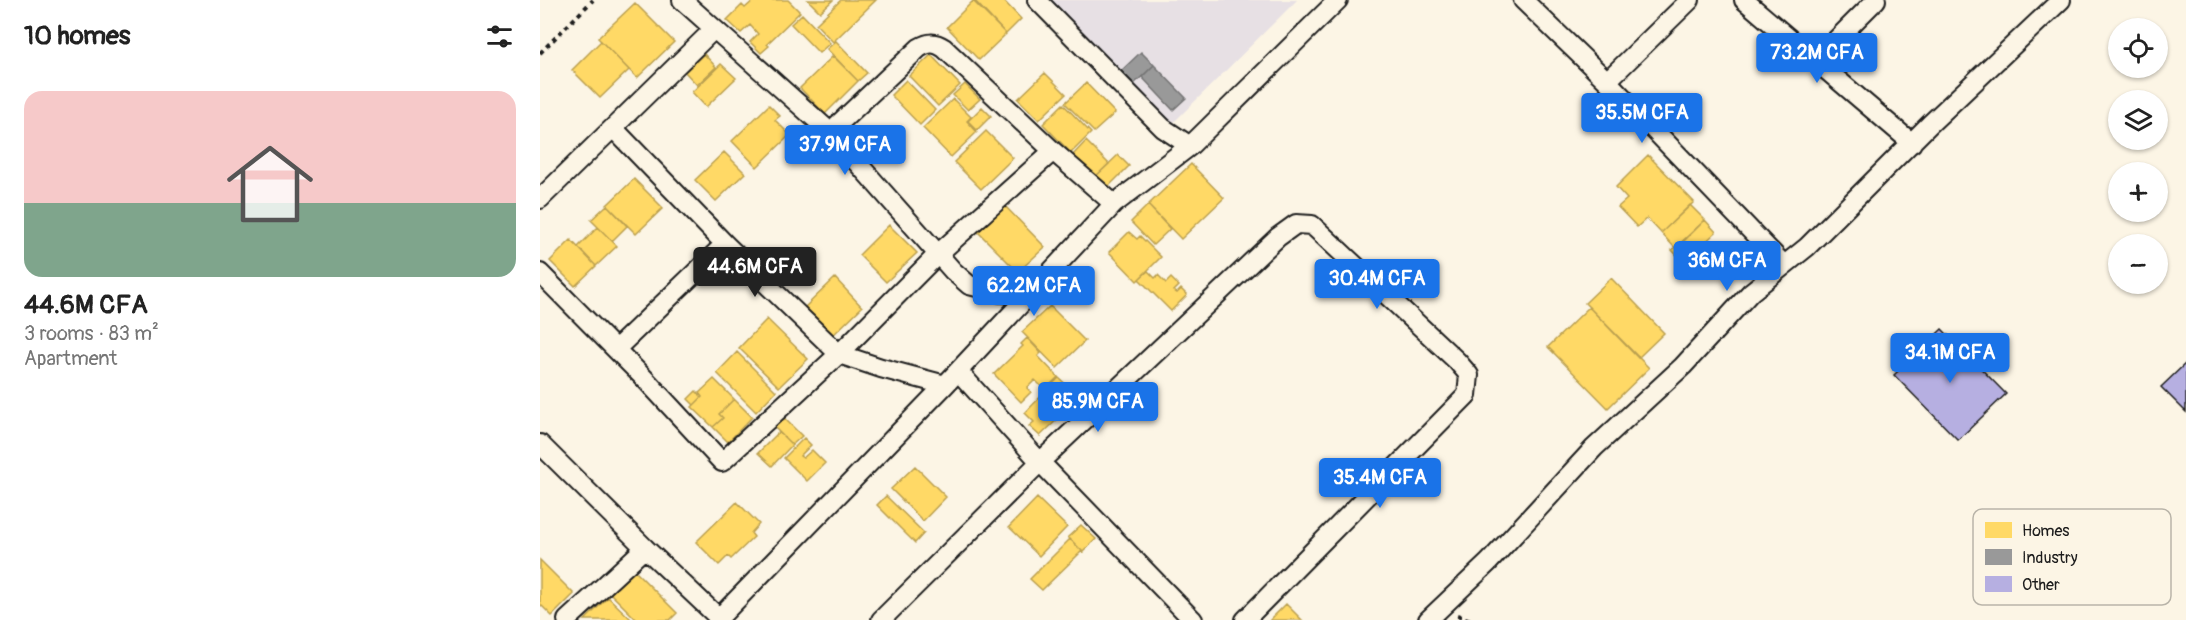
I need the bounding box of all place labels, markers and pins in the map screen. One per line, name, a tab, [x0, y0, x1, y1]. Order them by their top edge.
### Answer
pin: 73.2M CFA	[1748, 33, 1886, 84]
pin: 35.5M CFA	[1573, 93, 1711, 144]
pin: 37.9M CFA	[776, 125, 914, 176]
pin: 36M CFA	[1672, 241, 1782, 292]
pin: 44.6M CFA	[686, 247, 824, 298]
pin: 30.4M CFA	[1308, 259, 1446, 310]
pin: 62.2M CFA	[965, 266, 1103, 317]
pin: 34.1M CFA	[1881, 333, 2019, 384]
pin: 85.9M CFA	[1029, 382, 1167, 433]
pin: 35.4M CFA	[1311, 458, 1449, 509]

